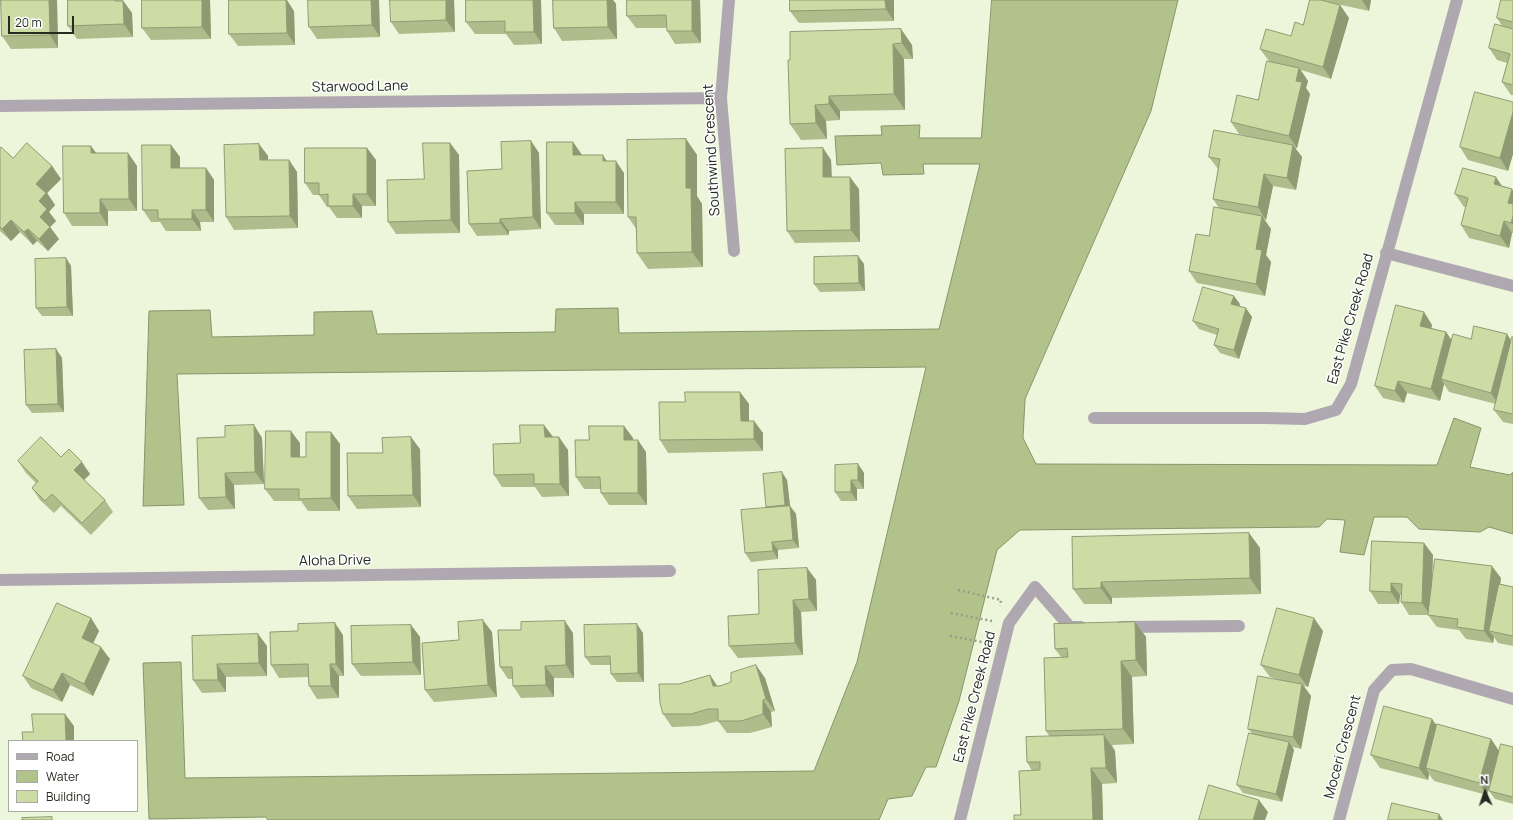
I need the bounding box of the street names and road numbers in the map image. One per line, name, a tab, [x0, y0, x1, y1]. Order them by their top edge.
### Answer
street label: Starwood Lane	[312, 78, 408, 96]
street label: Southwind Crescent	[700, 83, 724, 217]
street label: East Pike Creek Road	[1324, 252, 1378, 386]
street label: Aloha Drive	[299, 552, 371, 570]
street label: East Pike Creek Road	[950, 629, 1000, 765]
street label: Moceri Crescent	[1321, 693, 1365, 801]

